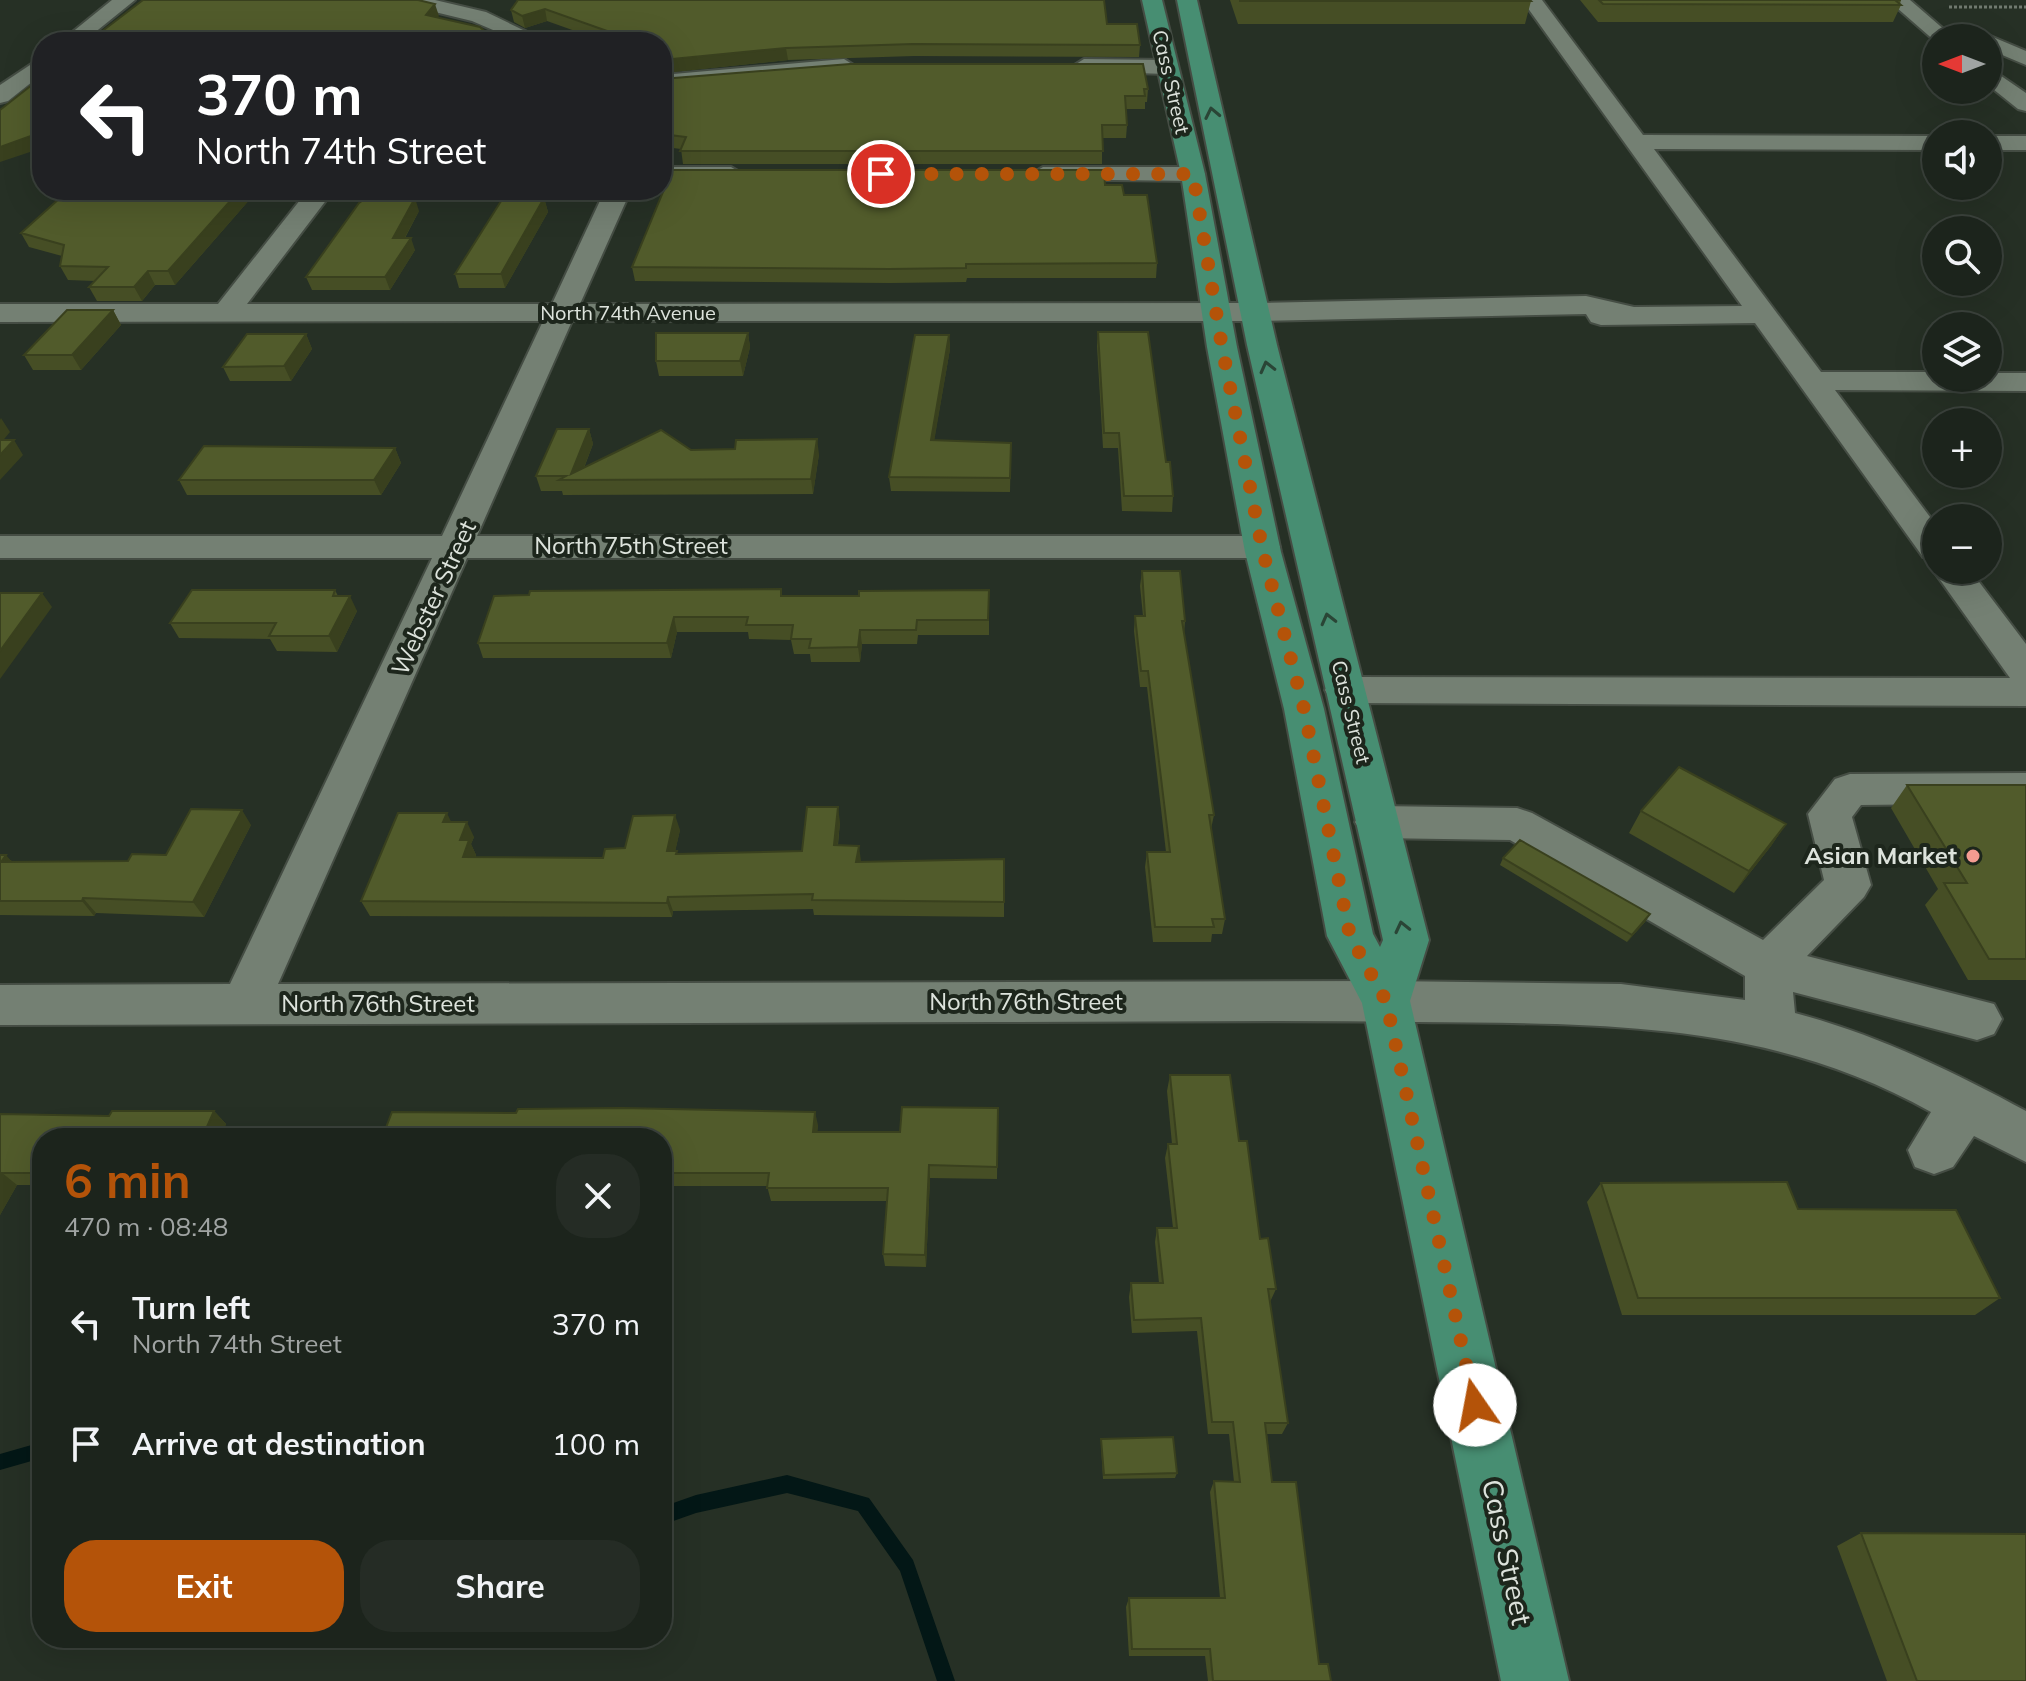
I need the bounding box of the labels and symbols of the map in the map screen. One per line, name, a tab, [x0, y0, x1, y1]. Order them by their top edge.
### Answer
north arrow	[1922, 24, 2002, 104]
street label: Cass Street	[1147, 28, 1196, 136]
one-way arrow	[1204, 106, 1221, 120]
pin	[847, 140, 915, 208]
street label: North 74th Avenue	[540, 300, 716, 325]
one-way arrow	[1259, 360, 1276, 374]
street label: Webster Street	[384, 515, 482, 680]
street label: North 75th Street	[534, 530, 728, 560]
one-way arrow	[1320, 613, 1337, 627]
street label: Cass Street	[1327, 658, 1376, 766]
place label: Asian Market	[1805, 840, 1957, 870]
marker: Asian Market	[1964, 847, 1982, 865]
one-way arrow	[1394, 920, 1411, 934]
street label: North 76th Street	[929, 986, 1123, 1016]
street label: North 76th Street	[281, 988, 475, 1018]
position arrow	[1433, 1363, 1517, 1447]
street label: Cass Street	[1475, 1476, 1540, 1628]

